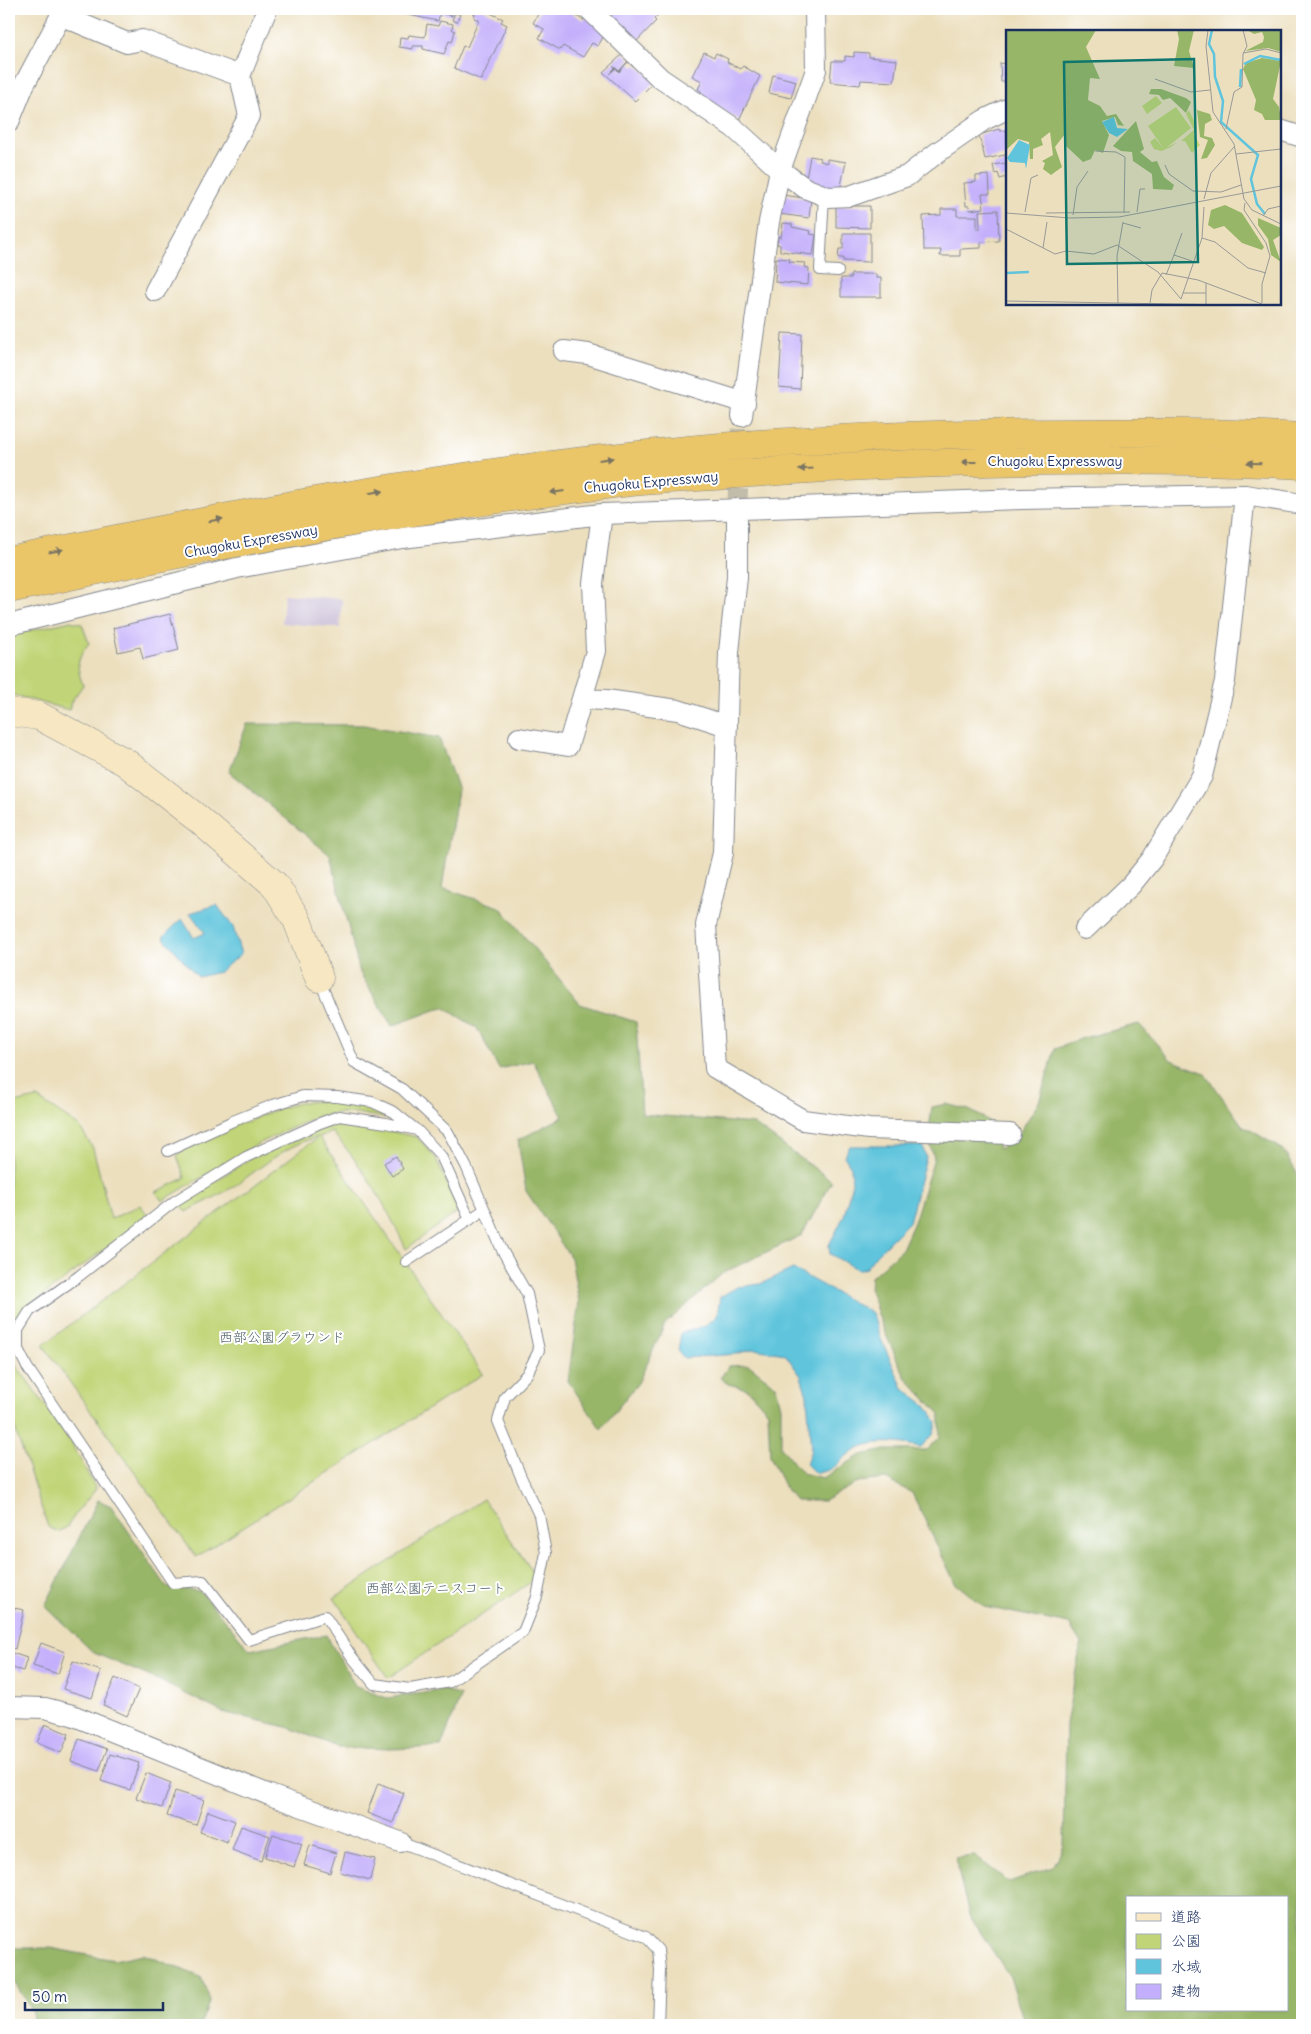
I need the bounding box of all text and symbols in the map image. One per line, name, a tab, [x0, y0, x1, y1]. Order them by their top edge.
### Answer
inset map	[1006, 30, 1281, 305]
street label: Chugoku Expressway	[987, 452, 1123, 470]
one-way arrow	[598, 454, 614, 462]
one-way arrow	[960, 458, 976, 466]
one-way arrow	[1245, 459, 1261, 467]
one-way arrow	[798, 466, 814, 474]
street label: Chugoku Expressway	[583, 467, 719, 497]
one-way arrow	[368, 487, 384, 495]
one-way arrow	[549, 488, 565, 496]
one-way arrow	[208, 515, 224, 523]
street label: Chugoku Expressway	[183, 520, 319, 562]
one-way arrow	[49, 547, 64, 555]
park label: 西部公園グラウンド	[219, 1328, 345, 1346]
park label: 西部公園テニスコート	[366, 1579, 506, 1597]
legend	[1126, 1896, 1288, 2012]
text: 道路	[1171, 1907, 1201, 1926]
text: 公園	[1171, 1931, 1201, 1950]
text: 水域	[1171, 1957, 1201, 1976]
scale bar	[25, 1979, 162, 2011]
text: 建物	[1171, 1981, 1201, 2000]
text: 50 m	[32, 1987, 67, 2006]

